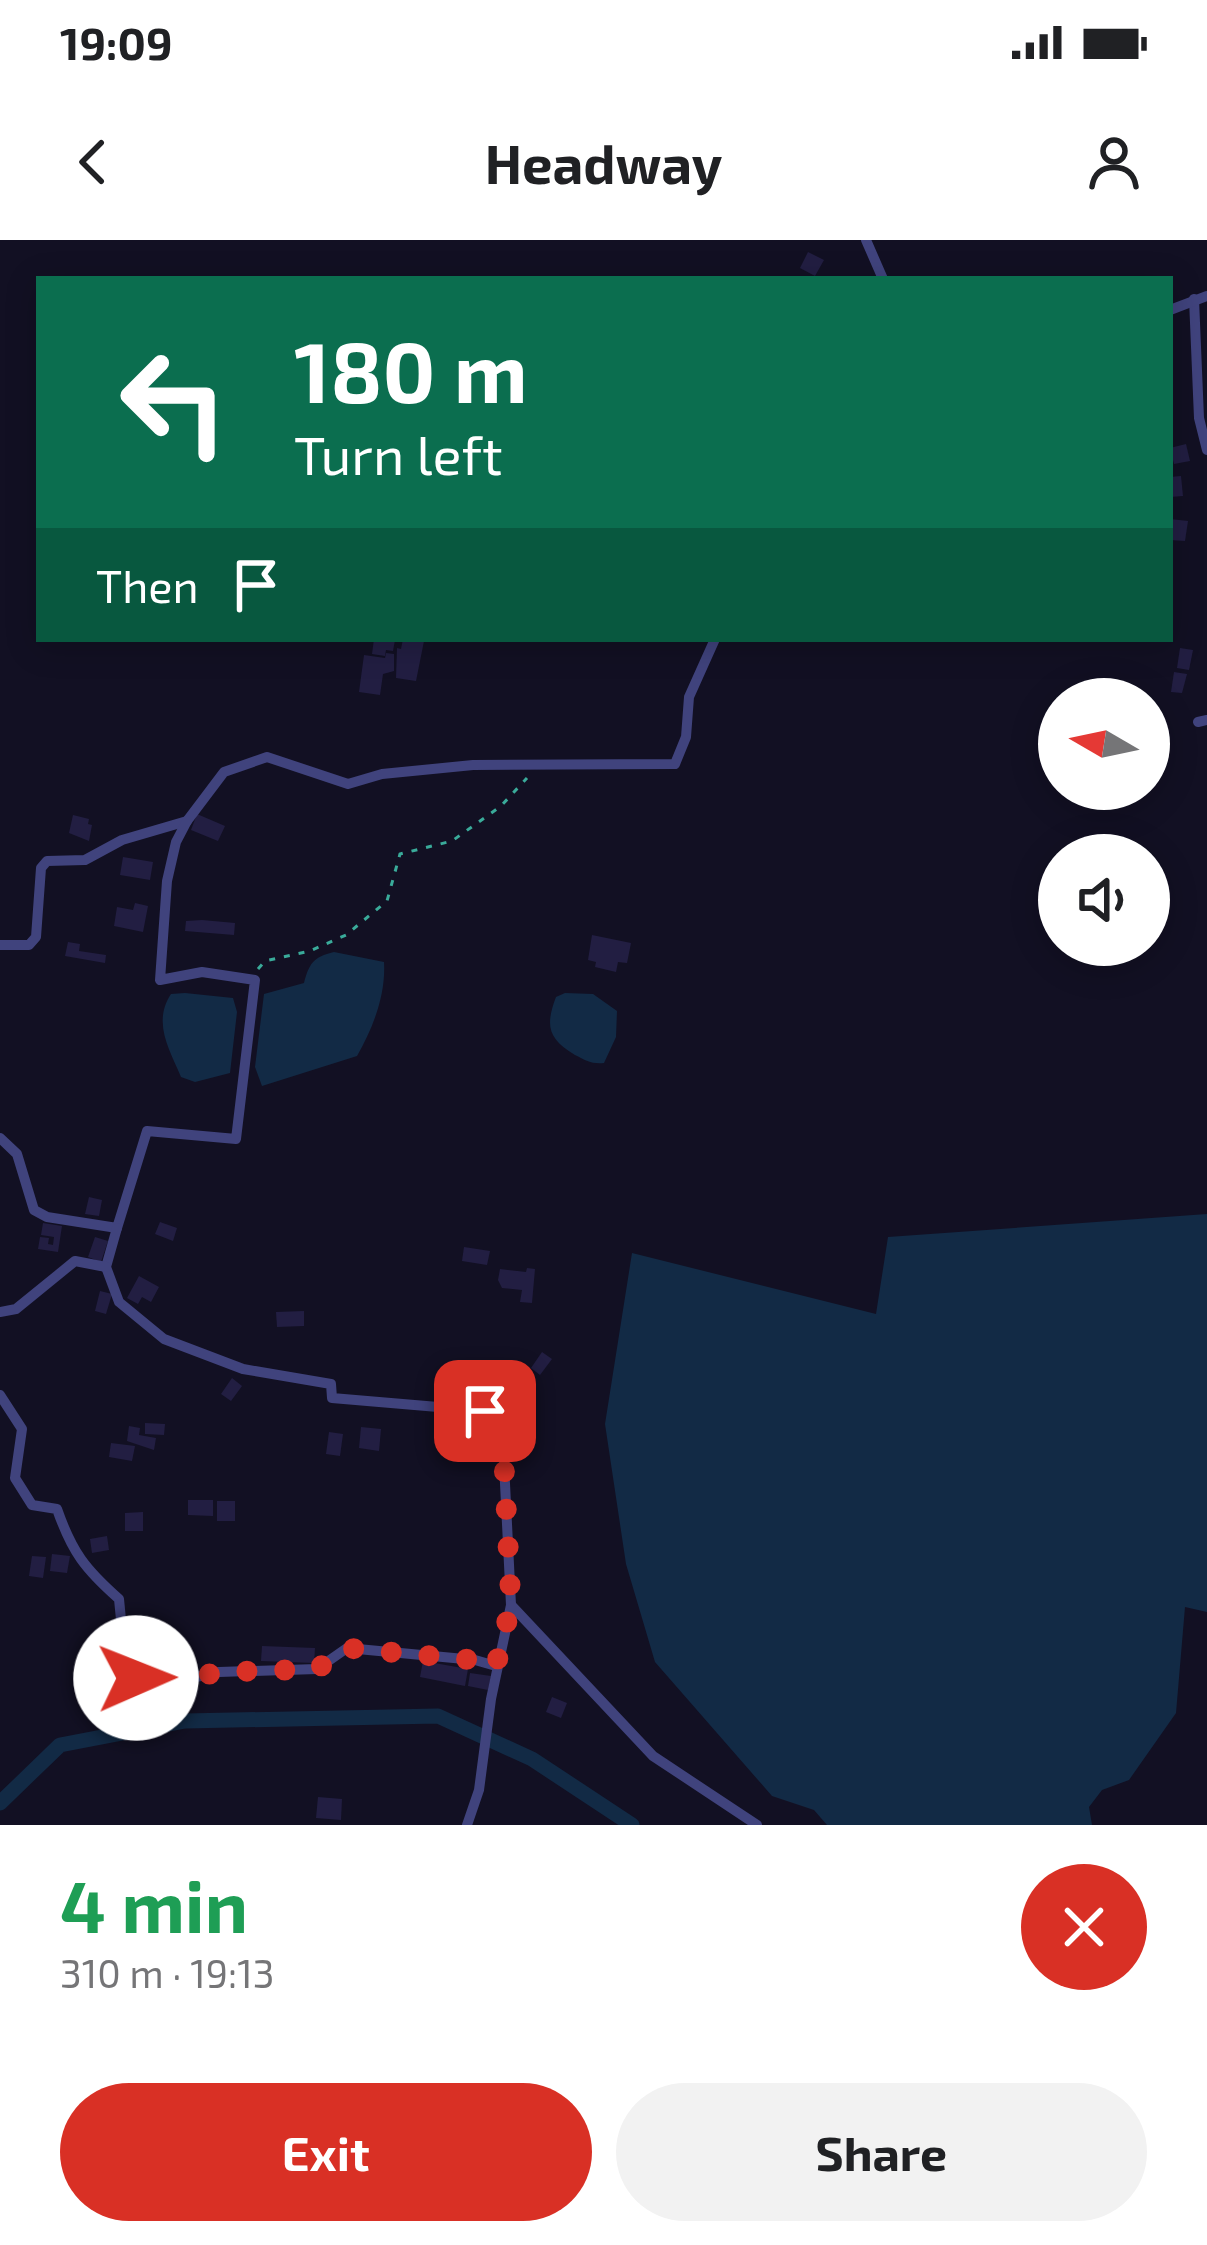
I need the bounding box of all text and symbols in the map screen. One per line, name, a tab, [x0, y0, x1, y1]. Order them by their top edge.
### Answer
text: 19:09	[60, 15, 173, 69]
icon: back	[60, 129, 126, 195]
icon: person	[1081, 129, 1147, 195]
text: Headway	[485, 130, 722, 195]
text: 180 m	[294, 319, 528, 420]
icon: left	[96, 324, 252, 480]
text: Turn left	[294, 421, 503, 486]
icon: arrive	[223, 552, 289, 618]
text: Then	[96, 558, 199, 612]
north arrow	[1038, 678, 1170, 810]
map controls	[1038, 678, 1170, 966]
button: sound	[1038, 834, 1170, 966]
pin	[434, 1360, 536, 1462]
icon: arrive	[452, 1378, 518, 1444]
position arrow	[73, 1615, 199, 1741]
text: 4 min	[60, 1861, 248, 1947]
button: close	[1021, 1864, 1147, 1990]
text: 310 m · 19:13	[60, 1949, 274, 1996]
button: Exit	[60, 2083, 592, 2221]
button: Share	[616, 2083, 1147, 2221]

